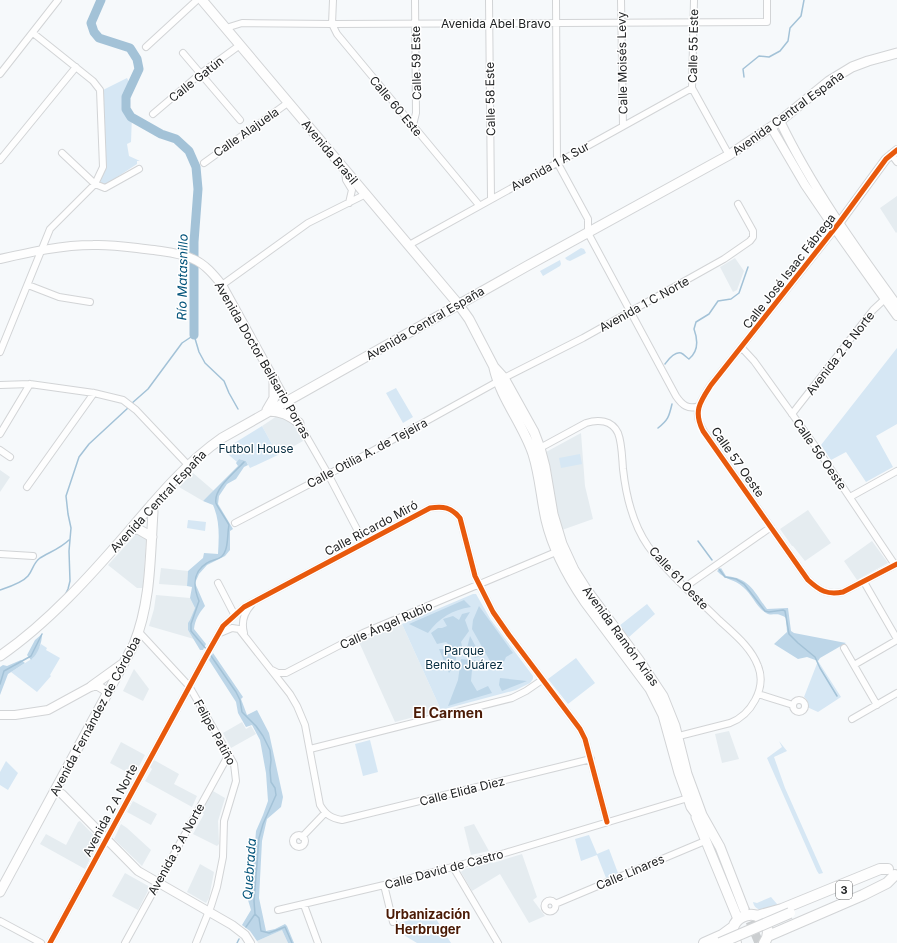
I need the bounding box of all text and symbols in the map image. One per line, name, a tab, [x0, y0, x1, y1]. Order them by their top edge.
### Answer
street label: Calle 55 Este	[685, 9, 701, 83]
street label: Calle Moisés Levy	[614, 11, 630, 114]
street label: Avenida Abel Bravo	[441, 16, 551, 31]
street label: Calle 59 Este	[408, 26, 424, 100]
street label: Calle Gatún	[166, 53, 226, 105]
street label: Calle 58 Este	[482, 62, 498, 136]
street label: Avenida Central España	[729, 67, 847, 159]
street label: Calle 60 Este	[366, 73, 426, 139]
street label: Calle Alajuela	[210, 104, 282, 160]
street label: Avenida Brasil	[299, 117, 361, 187]
street label: Avenida 1 A Sur	[508, 138, 592, 194]
street label: Calle José Isaac Fábrega	[739, 210, 839, 332]
water label: Río Matasnillo	[173, 233, 191, 320]
street label: Avenida 1 C Norte	[596, 273, 692, 335]
street label: Avenida Doctor Belisario Porras	[212, 279, 314, 441]
street label: Avenida Central España	[363, 283, 487, 363]
street label: Avenida 2 B Norte	[803, 308, 877, 398]
street label: Calle Otilia A. de Tejeira	[304, 415, 430, 491]
street label: Calle 56 Oeste	[790, 416, 850, 492]
street label: Calle 57 Oeste	[708, 424, 768, 500]
park label: Futbol House	[218, 441, 294, 456]
street label: Avenida Central España	[107, 447, 209, 555]
street label: Calle Ricardo Miró	[322, 497, 420, 559]
street label: Calle 61 Oeste	[646, 543, 712, 613]
street label: Avenida Ramón Arias	[580, 583, 662, 689]
street label: Calle Ángel Rubio	[337, 598, 435, 652]
street label: Avenida Fernández de Córdoba	[46, 634, 144, 798]
park label: Parque Benito Juárez	[425, 643, 503, 672]
street label: Felipe Patiño	[191, 697, 239, 767]
district label: El Carmen	[413, 704, 483, 721]
street label: Avenida 2 A Norte	[79, 761, 141, 859]
street label: Calle Elida Diez	[418, 773, 506, 809]
street label: Avenida 3 A Norte	[145, 800, 207, 898]
water label: Quebrada	[239, 838, 259, 900]
street label: Calle David de Castro	[383, 846, 505, 892]
street label: Calle Linares	[594, 851, 666, 893]
road number: 3	[836, 881, 852, 899]
district label: Urbanización Herbruger	[386, 906, 470, 937]

